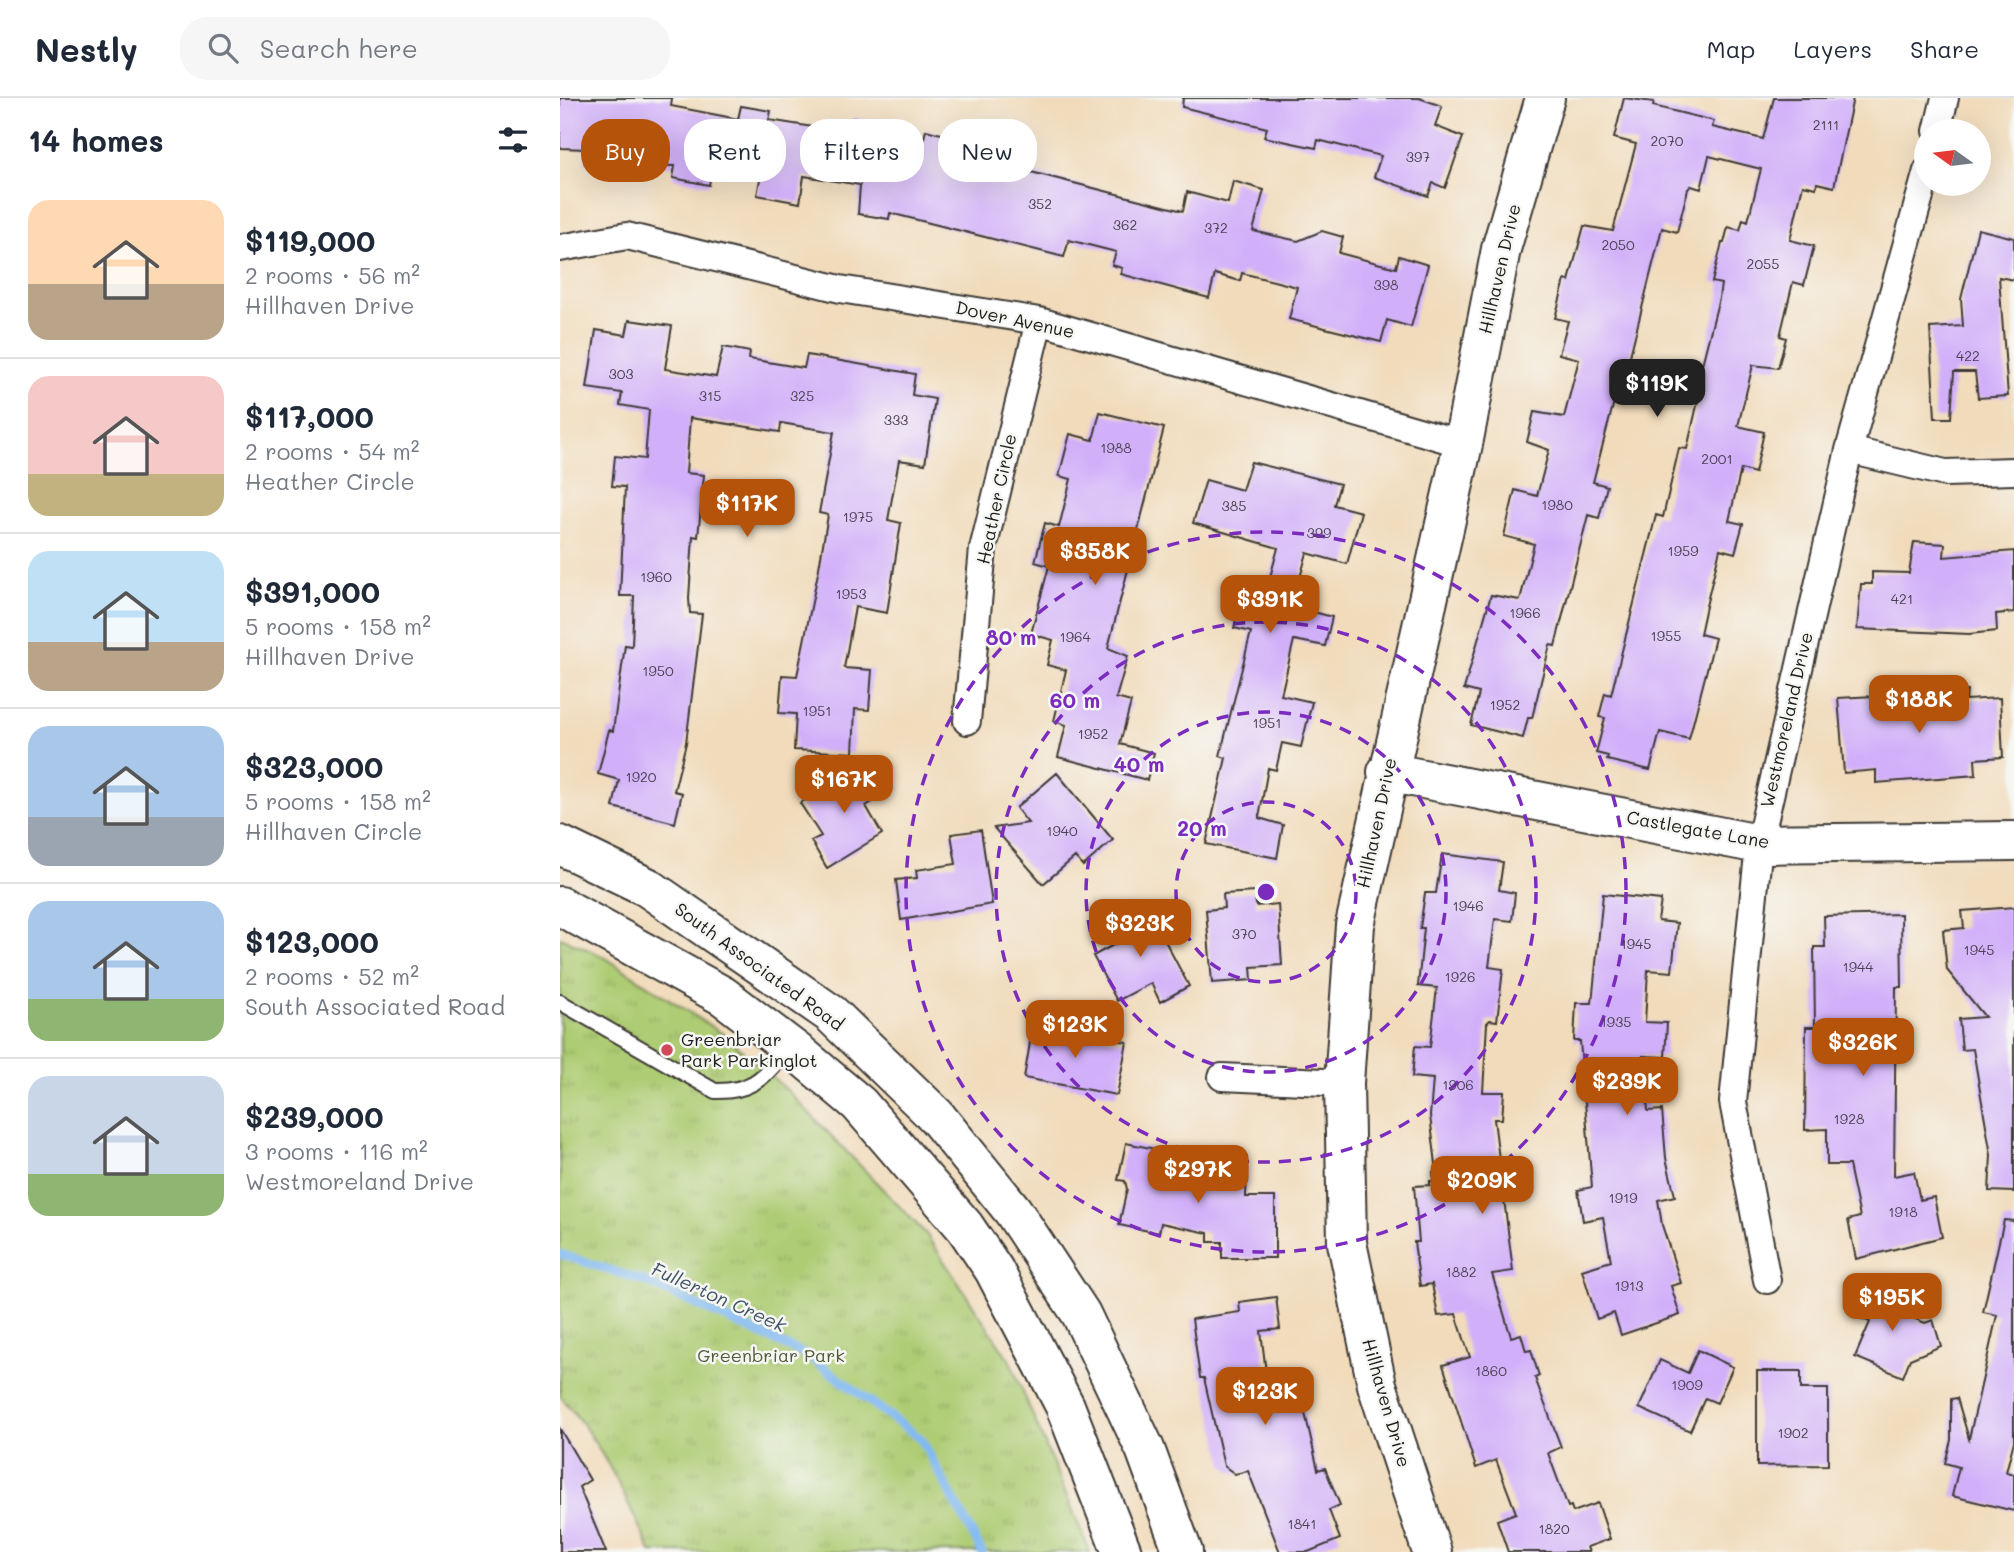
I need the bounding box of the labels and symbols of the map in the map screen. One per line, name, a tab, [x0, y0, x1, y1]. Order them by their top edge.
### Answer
house number: 2111	[1813, 115, 1839, 134]
north arrow	[1914, 119, 1992, 196]
house number: 2070	[1651, 131, 1684, 150]
house number: 397	[1406, 147, 1430, 166]
house number: 352	[1028, 194, 1052, 213]
street label: Hillhaven Drive	[1472, 201, 1526, 336]
house number: 362	[1113, 215, 1137, 234]
house number: 372	[1204, 218, 1228, 237]
house number: 2050	[1601, 235, 1635, 254]
house number: 2055	[1747, 254, 1779, 273]
house number: 398	[1374, 275, 1398, 294]
street label: Dover Avenue	[954, 295, 1077, 343]
house number: 422	[1956, 346, 1980, 365]
pin: $119K	[1608, 360, 1706, 419]
house number: 303	[608, 364, 634, 383]
house number: 315	[699, 386, 721, 405]
house number: 325	[790, 386, 814, 405]
house number: 333	[884, 410, 908, 429]
street label: Heather Circle	[970, 431, 1022, 566]
house number: 1988	[1100, 438, 1132, 457]
house number: 2001	[1701, 449, 1733, 468]
pin: $117K	[698, 480, 796, 539]
house number: 1980	[1541, 495, 1573, 514]
house number: 385	[1222, 496, 1246, 515]
house number: 1975	[843, 507, 873, 526]
house number: 399	[1307, 523, 1331, 542]
pin: $358K	[1046, 528, 1144, 587]
house number: 1959	[1668, 541, 1698, 560]
house number: 1960	[640, 567, 672, 586]
pin: $391K	[1221, 575, 1319, 635]
house number: 1953	[836, 584, 866, 603]
house number: 421	[1891, 589, 1913, 608]
house number: 1966	[1509, 603, 1541, 622]
text: 80 m	[986, 623, 1036, 650]
house number: 1955	[1651, 626, 1681, 645]
house number: 1964	[1059, 627, 1091, 646]
street label: Westmoreland Drive	[1754, 630, 1818, 810]
house number: 1950	[642, 661, 674, 680]
pin: $188K	[1870, 676, 1968, 735]
text: 60 m	[1050, 686, 1100, 713]
house number: 1952	[1490, 695, 1520, 714]
house number: 1951	[803, 701, 831, 720]
house number: 1951	[1253, 713, 1281, 732]
house number: 1952	[1078, 724, 1108, 743]
text: 40 m	[1113, 750, 1165, 777]
street label: Hillhaven Drive	[1350, 755, 1402, 890]
pin: $167K	[795, 756, 893, 815]
house number: 1920	[626, 767, 657, 786]
street label: Castlegate Lane	[1625, 805, 1771, 853]
text: 20 m	[1177, 814, 1227, 841]
house number: 1940	[1046, 821, 1078, 840]
centre of rings	[1254, 880, 1278, 904]
house number: 1946	[1452, 896, 1484, 915]
street label: South Associated Road	[670, 897, 849, 1036]
pin: $323K	[1091, 900, 1189, 959]
house number: 370	[1232, 924, 1257, 943]
house number: 1945	[1621, 934, 1651, 953]
house number: 1945	[1964, 940, 1994, 959]
house number: 1944	[1843, 957, 1874, 976]
house number: 1926	[1445, 967, 1475, 986]
pin: $123K	[1026, 1000, 1124, 1060]
house number: 1935	[1601, 1012, 1631, 1031]
pin: $326K	[1814, 1018, 1912, 1078]
place label: Greenbriar Park Parkinglot	[681, 1027, 817, 1072]
marker: Greenbriar Park Parkinglot	[659, 1042, 675, 1058]
pin: $239K	[1578, 1058, 1676, 1117]
house number: 1906	[1442, 1075, 1474, 1094]
house number: 1928	[1834, 1109, 1864, 1128]
pin: $297K	[1149, 1146, 1247, 1205]
pin: $209K	[1433, 1156, 1531, 1216]
house number: 1919	[1608, 1188, 1638, 1207]
house number: 1918	[1888, 1202, 1918, 1221]
water label: Fullerton Creek	[648, 1256, 791, 1338]
house number: 1882	[1446, 1262, 1477, 1281]
pin: $195K	[1843, 1274, 1941, 1333]
house number: 1913	[1615, 1276, 1644, 1295]
street label: Hillhaven Drive	[1357, 1336, 1417, 1470]
park label: Greenbriar Park	[697, 1343, 845, 1367]
house number: 1860	[1475, 1361, 1507, 1380]
pin: $123K	[1216, 1368, 1314, 1427]
house number: 1909	[1671, 1375, 1703, 1394]
house number: 1902	[1778, 1423, 1808, 1442]
house number: 1841	[1287, 1514, 1317, 1533]
house number: 1820	[1538, 1519, 1570, 1538]

